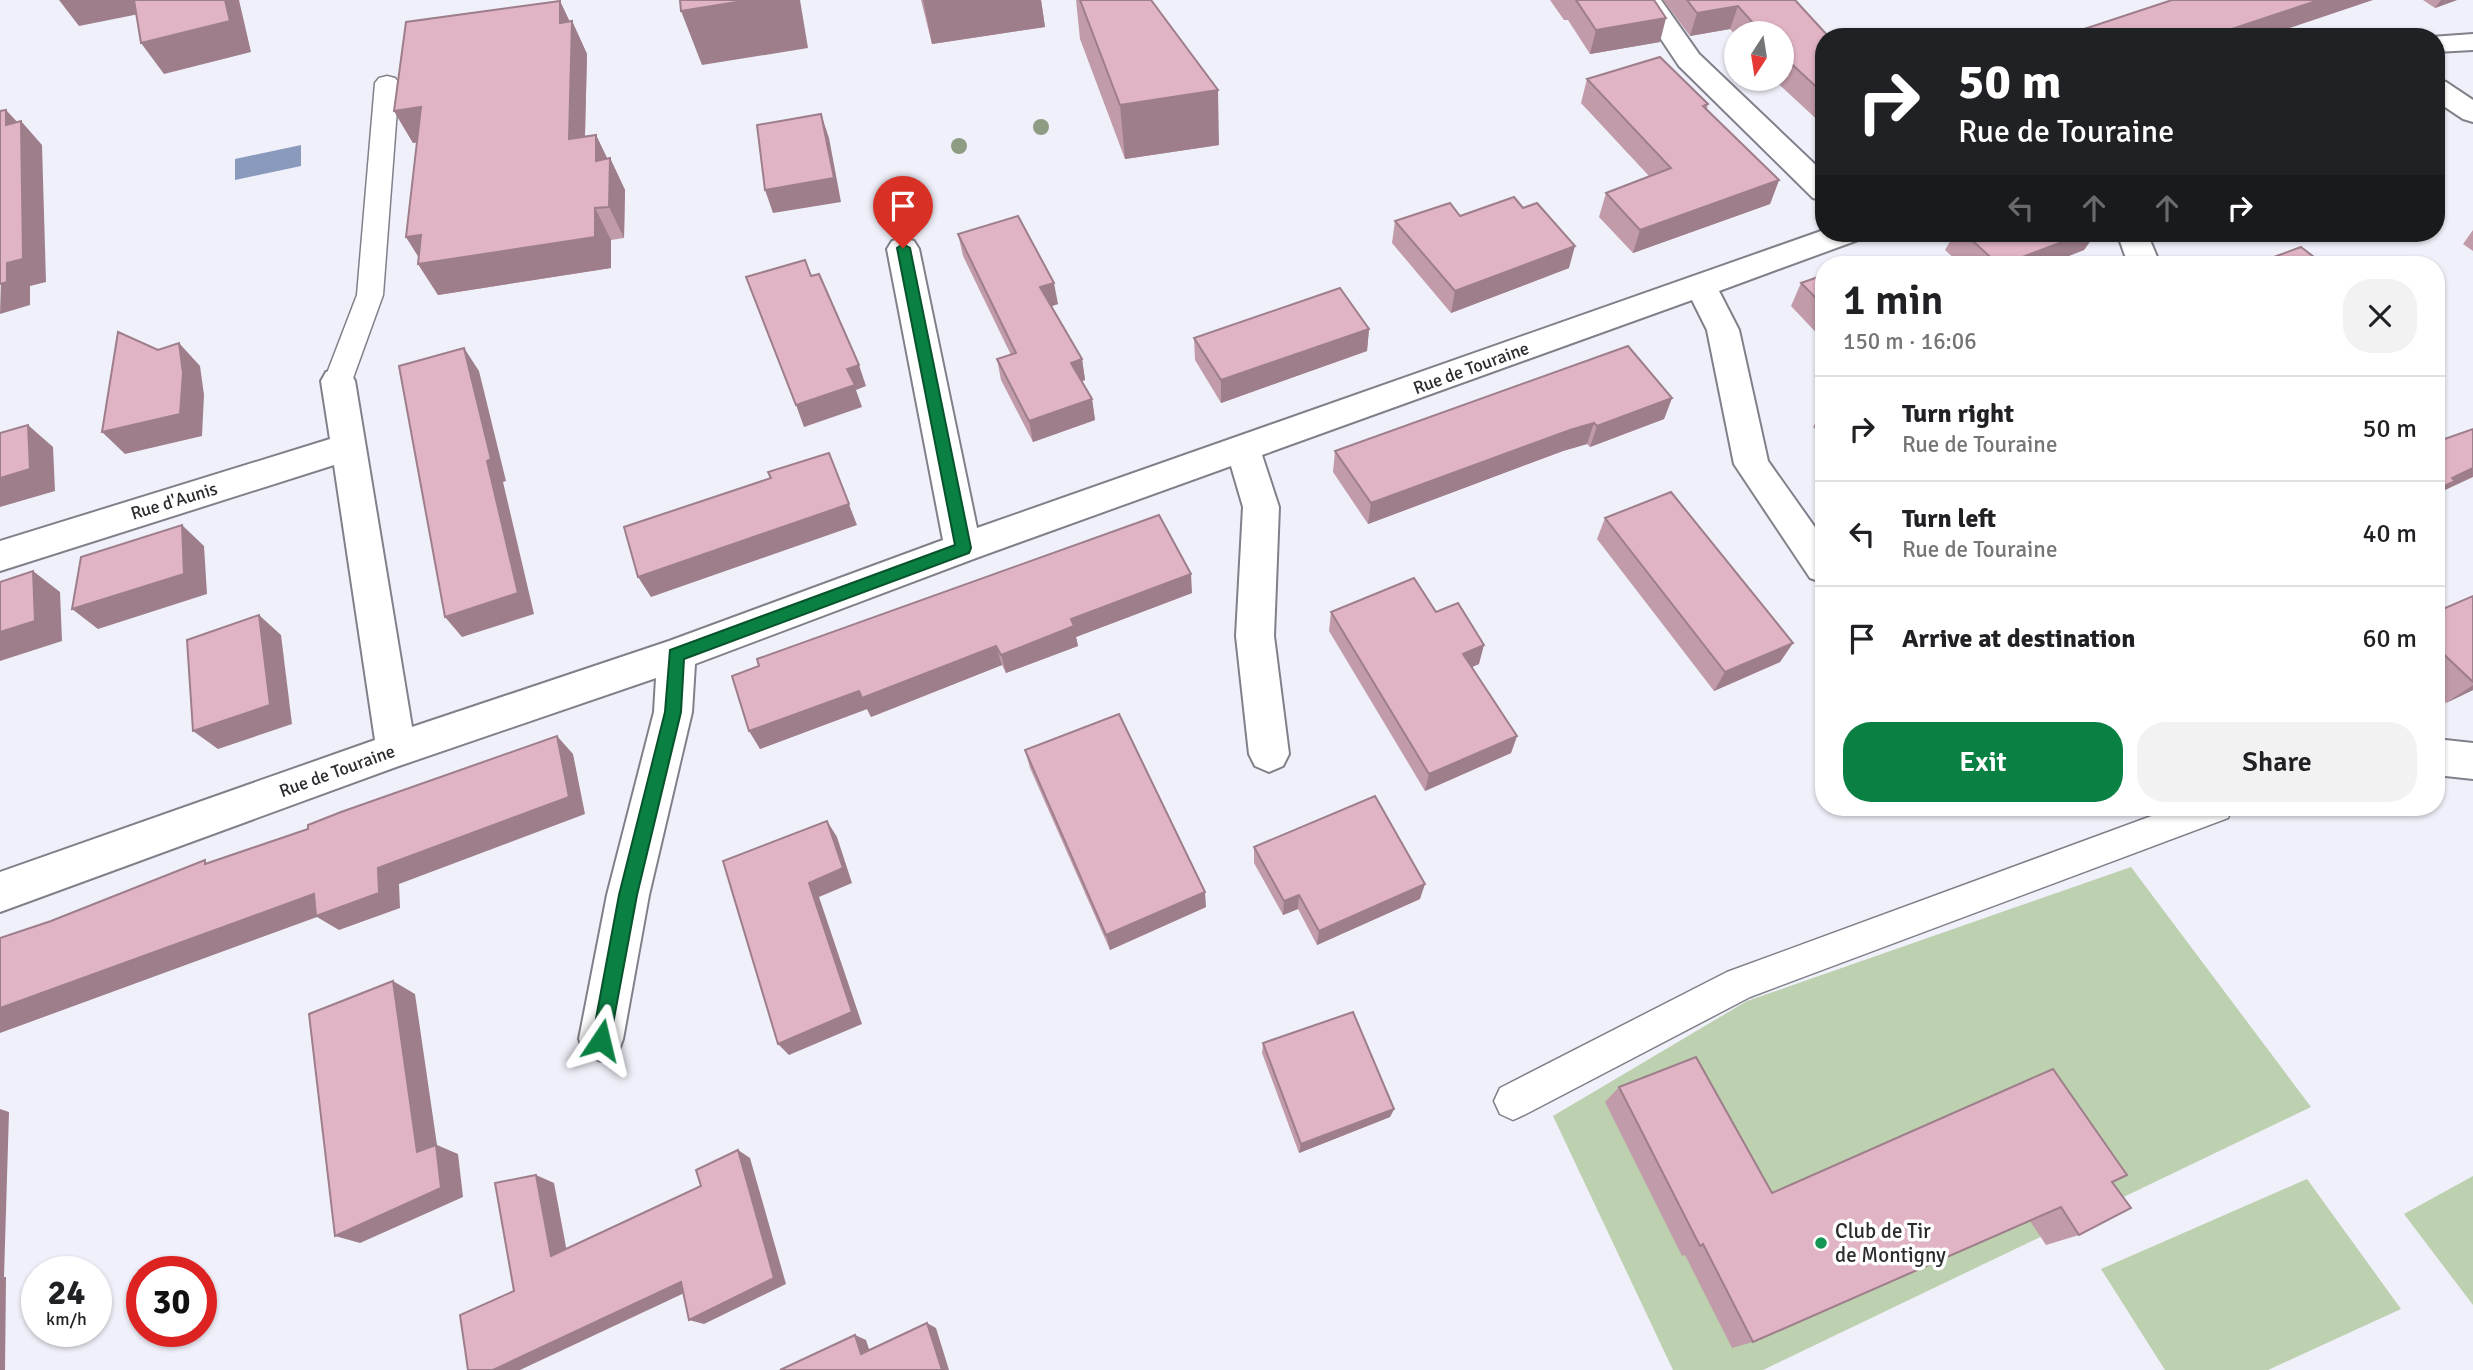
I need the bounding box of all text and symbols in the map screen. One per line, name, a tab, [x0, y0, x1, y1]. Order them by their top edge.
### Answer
north arrow	[1724, 21, 1794, 91]
map controls	[1724, 21, 1794, 91]
text: 50 m	[1958, 52, 2061, 112]
icon: right	[1843, 56, 1934, 147]
text: Rue de Touraine	[1958, 112, 2174, 151]
pin	[873, 176, 933, 248]
icon: arrive	[884, 187, 922, 225]
icon: left	[2002, 189, 2040, 227]
icon: ahead	[2075, 189, 2113, 227]
icon: ahead	[2148, 189, 2186, 227]
icon: right	[2221, 189, 2259, 227]
text: 1 min	[1843, 275, 1944, 326]
button: close	[2343, 279, 2417, 353]
text: 150 m · 16:06	[1843, 327, 1977, 356]
street label: Rue de Touraine	[1410, 337, 1532, 399]
text: Turn right	[1902, 398, 2014, 430]
icon: right	[1843, 410, 1881, 448]
text: 50 m	[2362, 413, 2417, 445]
text: Rue de Touraine	[1902, 430, 2057, 459]
street label: Rue d'Aunis	[128, 477, 220, 525]
text: Turn left	[1902, 503, 1996, 535]
icon: left	[1843, 515, 1881, 553]
text: 40 m	[2362, 518, 2417, 550]
text: Rue de Touraine	[1902, 535, 2057, 564]
icon: arrive	[1843, 620, 1881, 658]
text: Arrive at destination	[1902, 623, 2135, 655]
text: 60 m	[2362, 623, 2417, 655]
button: Exit	[1843, 722, 2123, 802]
button: Share	[2137, 722, 2417, 802]
street label: Rue de Touraine	[276, 740, 398, 802]
position arrow	[564, 1003, 638, 1077]
place label: Club de Tir de Montigny	[1835, 1218, 1946, 1268]
marker: Club de Tir de Montigny	[1813, 1235, 1829, 1251]
speed limit sign: 30	[126, 1256, 217, 1347]
text: 24	[48, 1271, 85, 1314]
text: km/h	[46, 1308, 87, 1330]

